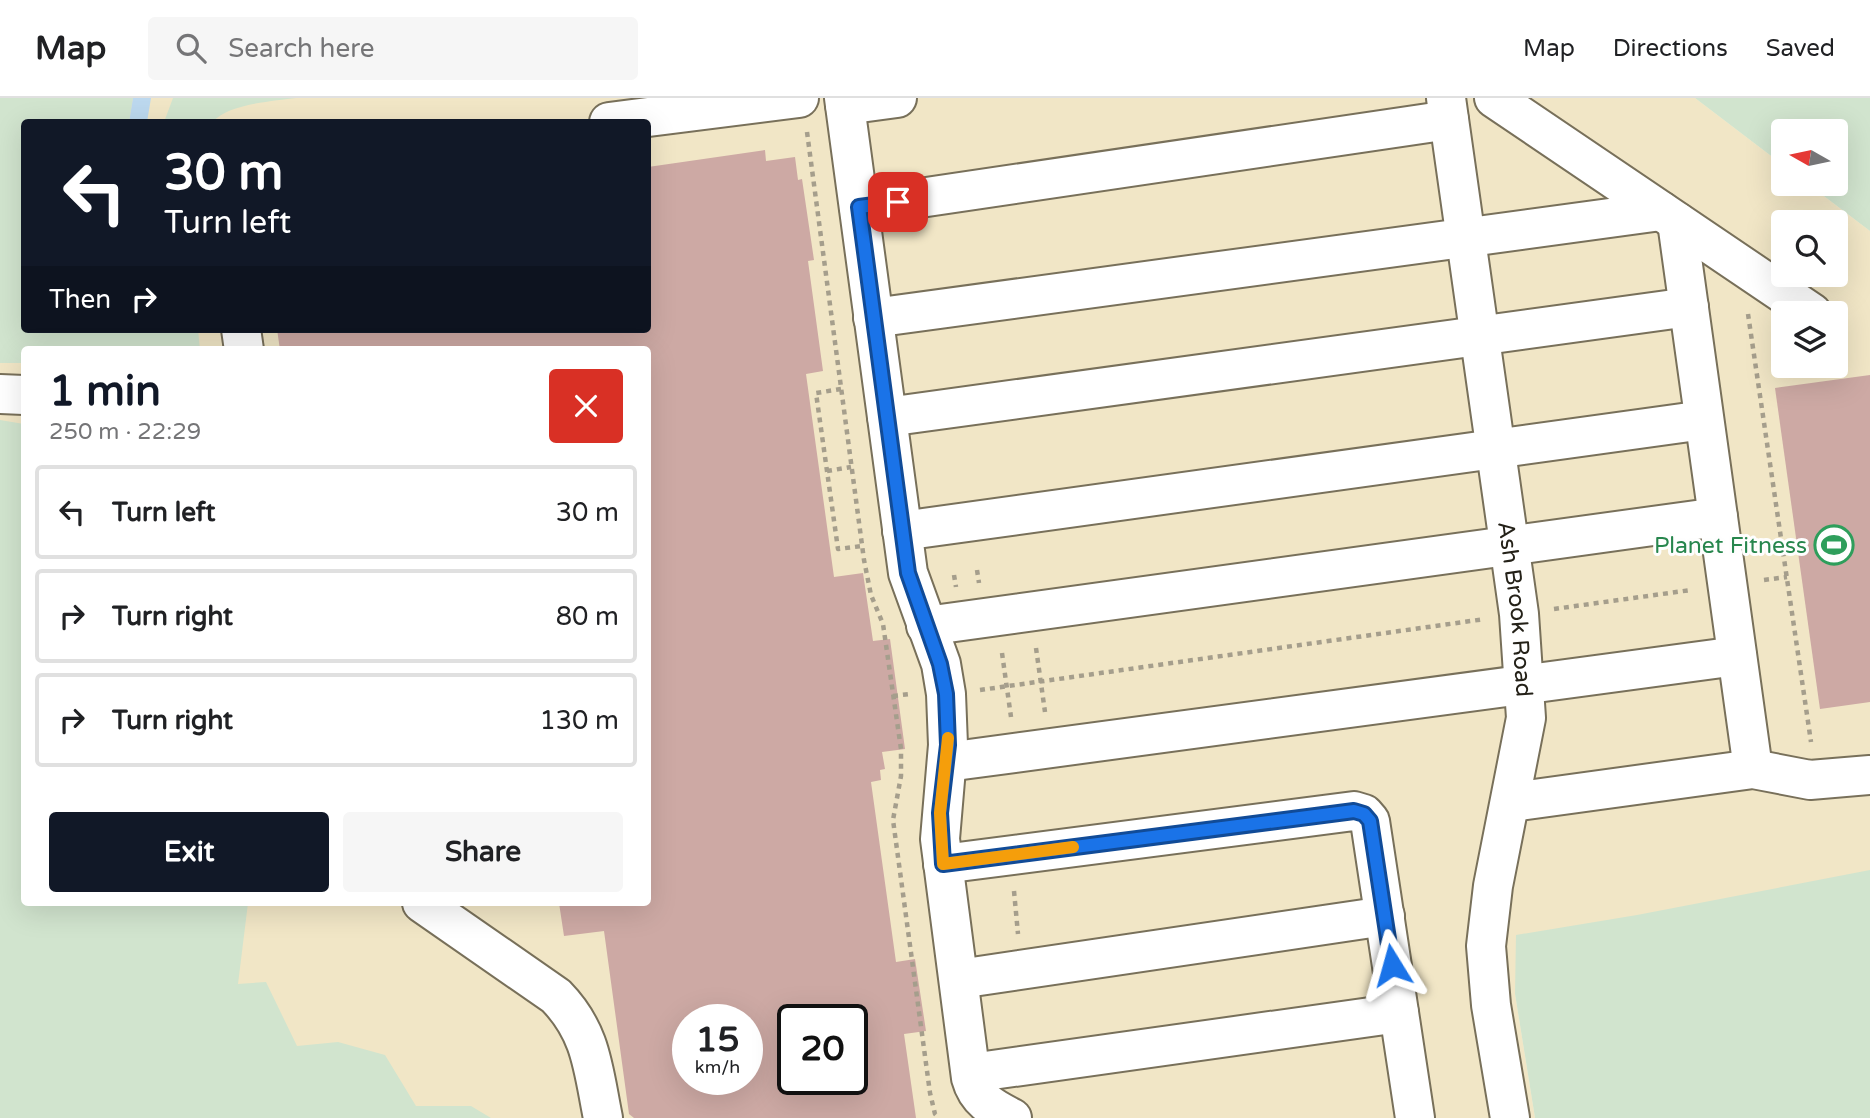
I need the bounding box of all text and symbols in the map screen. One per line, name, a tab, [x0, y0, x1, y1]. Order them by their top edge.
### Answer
search box	[148, 17, 638, 80]
text: Map	[35, 29, 106, 68]
icon: search	[172, 29, 210, 67]
text: Search here	[228, 33, 374, 64]
text: Map	[1523, 34, 1575, 63]
text: Directions	[1613, 34, 1728, 63]
text: Saved	[1766, 34, 1835, 63]
north arrow	[1771, 119, 1848, 196]
map controls	[1771, 119, 1848, 378]
text: 30 m	[164, 144, 283, 203]
icon: left	[49, 147, 140, 238]
pin	[868, 172, 928, 232]
icon: arrive	[879, 183, 917, 221]
text: Turn left	[164, 204, 291, 242]
button: search	[1771, 210, 1848, 287]
icon: right	[125, 280, 163, 318]
text: Then	[49, 284, 111, 315]
button: layers	[1771, 301, 1848, 378]
text: 1 min	[49, 366, 161, 417]
button: close	[549, 369, 623, 443]
text: 250 m · 22:29	[49, 418, 201, 446]
icon: left	[53, 493, 91, 531]
text: Turn left	[112, 497, 215, 528]
text: 30 m	[556, 497, 619, 528]
street label: Ash Brook Road	[1491, 520, 1538, 698]
sports icon: Planet Fitness	[1813, 524, 1855, 566]
place label: Planet Fitness	[1654, 532, 1807, 560]
icon: right	[53, 597, 91, 635]
text: Turn right	[112, 601, 233, 632]
text: 80 m	[556, 601, 619, 632]
icon: right	[53, 701, 91, 739]
text: Turn right	[112, 705, 233, 736]
text: 130 m	[539, 705, 619, 736]
button: Exit	[49, 812, 329, 892]
button: Share	[343, 812, 623, 892]
position arrow	[1355, 928, 1429, 1002]
speed limit sign: 20	[777, 1004, 868, 1095]
text: 15	[696, 1019, 739, 1061]
text: km/h	[695, 1056, 740, 1078]

